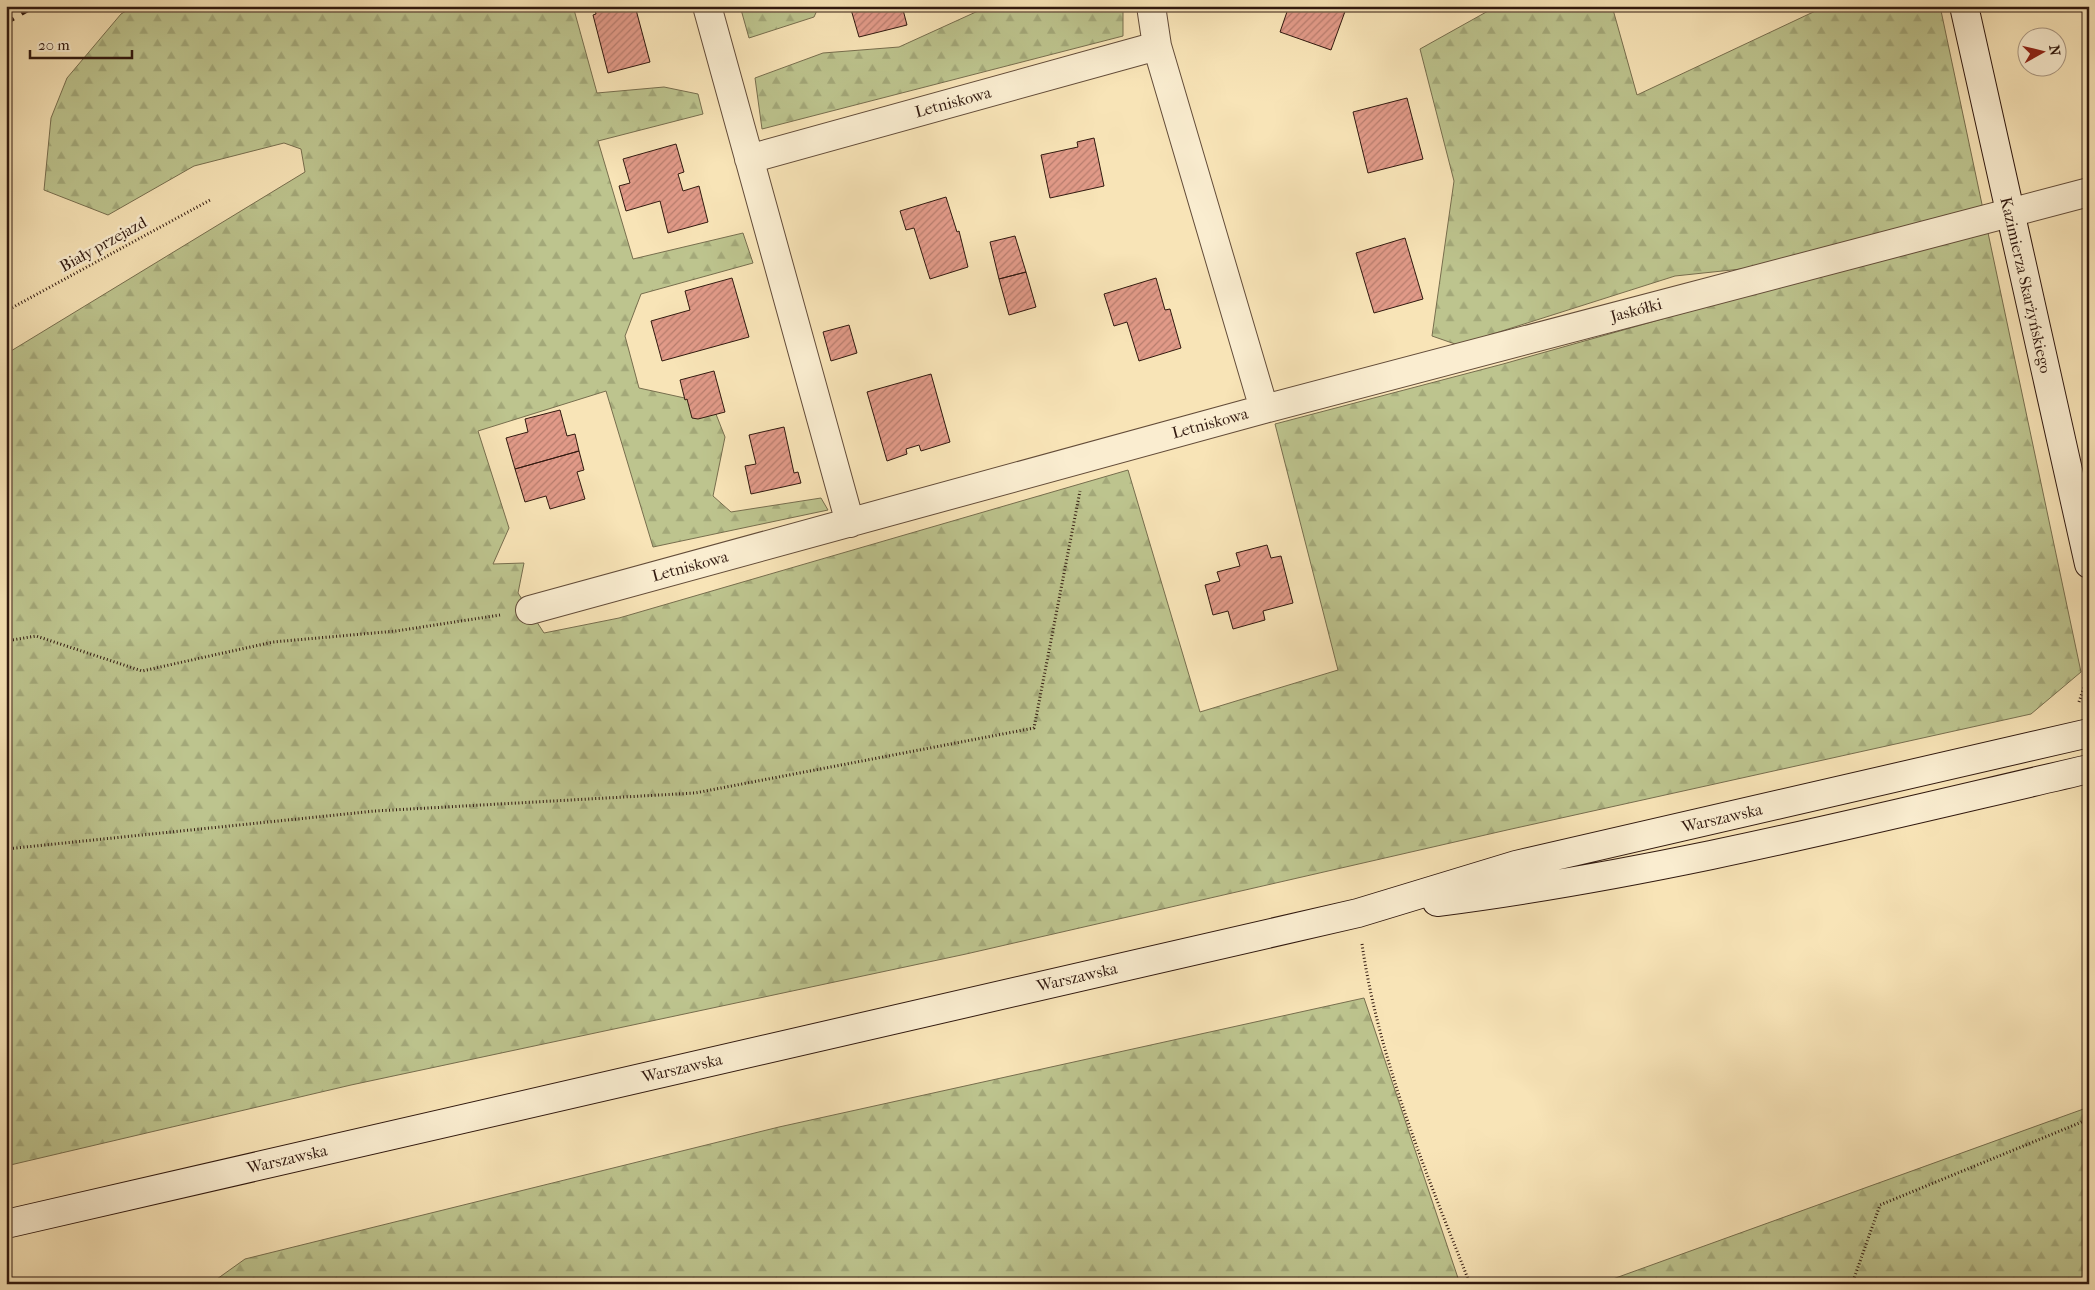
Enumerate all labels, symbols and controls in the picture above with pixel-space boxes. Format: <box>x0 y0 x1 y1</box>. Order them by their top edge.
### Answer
scale bar <box>30 28 132 60</box>
north arrow <box>2018 28 2068 78</box>
text: 20 m <box>38 36 70 54</box>
text: N <box>2045 44 2064 57</box>
street label: Letniskowa <box>913 83 994 121</box>
street label: Kazimierza Skarżyńskiego <box>1996 195 2056 375</box>
street label: Biały przejazd <box>56 212 150 276</box>
street label: Jaskółki <box>1606 294 1664 326</box>
street label: Letniskowa <box>1170 404 1251 442</box>
street label: Letniskowa <box>650 547 731 585</box>
street label: Warszawska <box>1679 799 1765 837</box>
street label: Warszawska <box>1034 958 1120 996</box>
street label: Warszawska <box>639 1049 725 1087</box>
street label: Warszawska <box>244 1140 330 1178</box>

